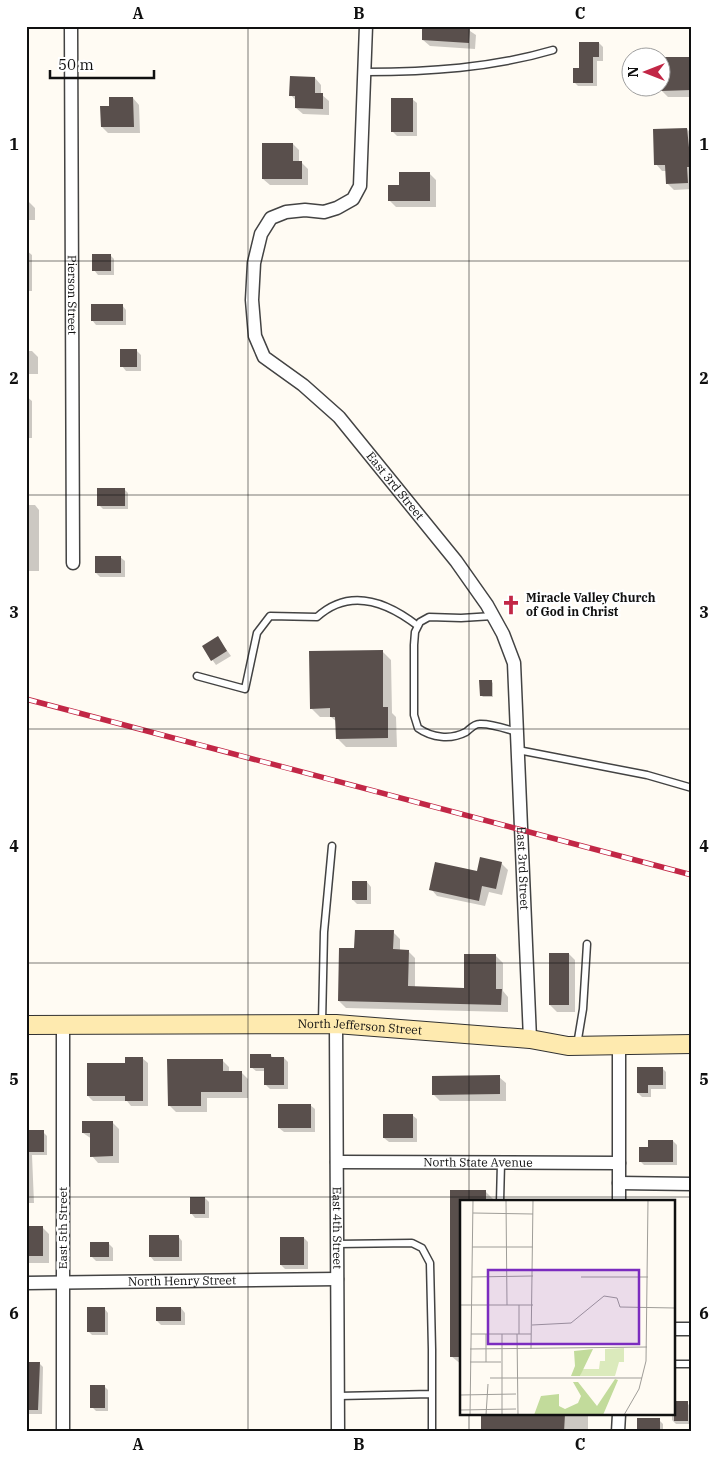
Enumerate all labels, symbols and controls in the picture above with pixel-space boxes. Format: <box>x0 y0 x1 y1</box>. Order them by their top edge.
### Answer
text: A <box>132 3 144 23</box>
text: B <box>353 3 365 23</box>
text: C <box>575 3 585 23</box>
scale bar <box>50 48 154 80</box>
north arrow <box>620 48 670 98</box>
text: 50 m <box>58 55 94 74</box>
text: N <box>624 66 642 78</box>
text: 1 <box>9 134 19 154</box>
text: 1 <box>699 134 709 154</box>
street label: Pierson Street <box>65 255 80 335</box>
text: 2 <box>9 368 19 388</box>
text: 2 <box>699 368 709 388</box>
street label: East 3rd Street <box>363 449 428 523</box>
place label: Miracle Valley Church of God in Christ <box>526 590 656 619</box>
church icon: Miracle Valley Church of God in Christ <box>500 594 522 616</box>
text: 3 <box>9 602 19 622</box>
text: 3 <box>699 602 709 622</box>
street label: East 3rd Street <box>514 826 532 910</box>
text: 4 <box>9 836 19 856</box>
text: 4 <box>699 836 709 856</box>
street label: North Jefferson Street <box>298 1016 423 1038</box>
text: 5 <box>9 1069 19 1089</box>
text: 5 <box>699 1069 709 1089</box>
street label: North State Avenue <box>423 1154 533 1170</box>
street label: East 5th Street <box>55 1187 70 1269</box>
street label: East 4th Street <box>330 1187 345 1269</box>
inset map <box>460 1200 676 1416</box>
street label: North Henry Street <box>128 1272 236 1289</box>
text: 6 <box>9 1303 19 1323</box>
text: 6 <box>699 1303 709 1323</box>
text: A <box>132 1434 144 1454</box>
text: B <box>353 1434 365 1454</box>
text: C <box>575 1434 585 1454</box>

